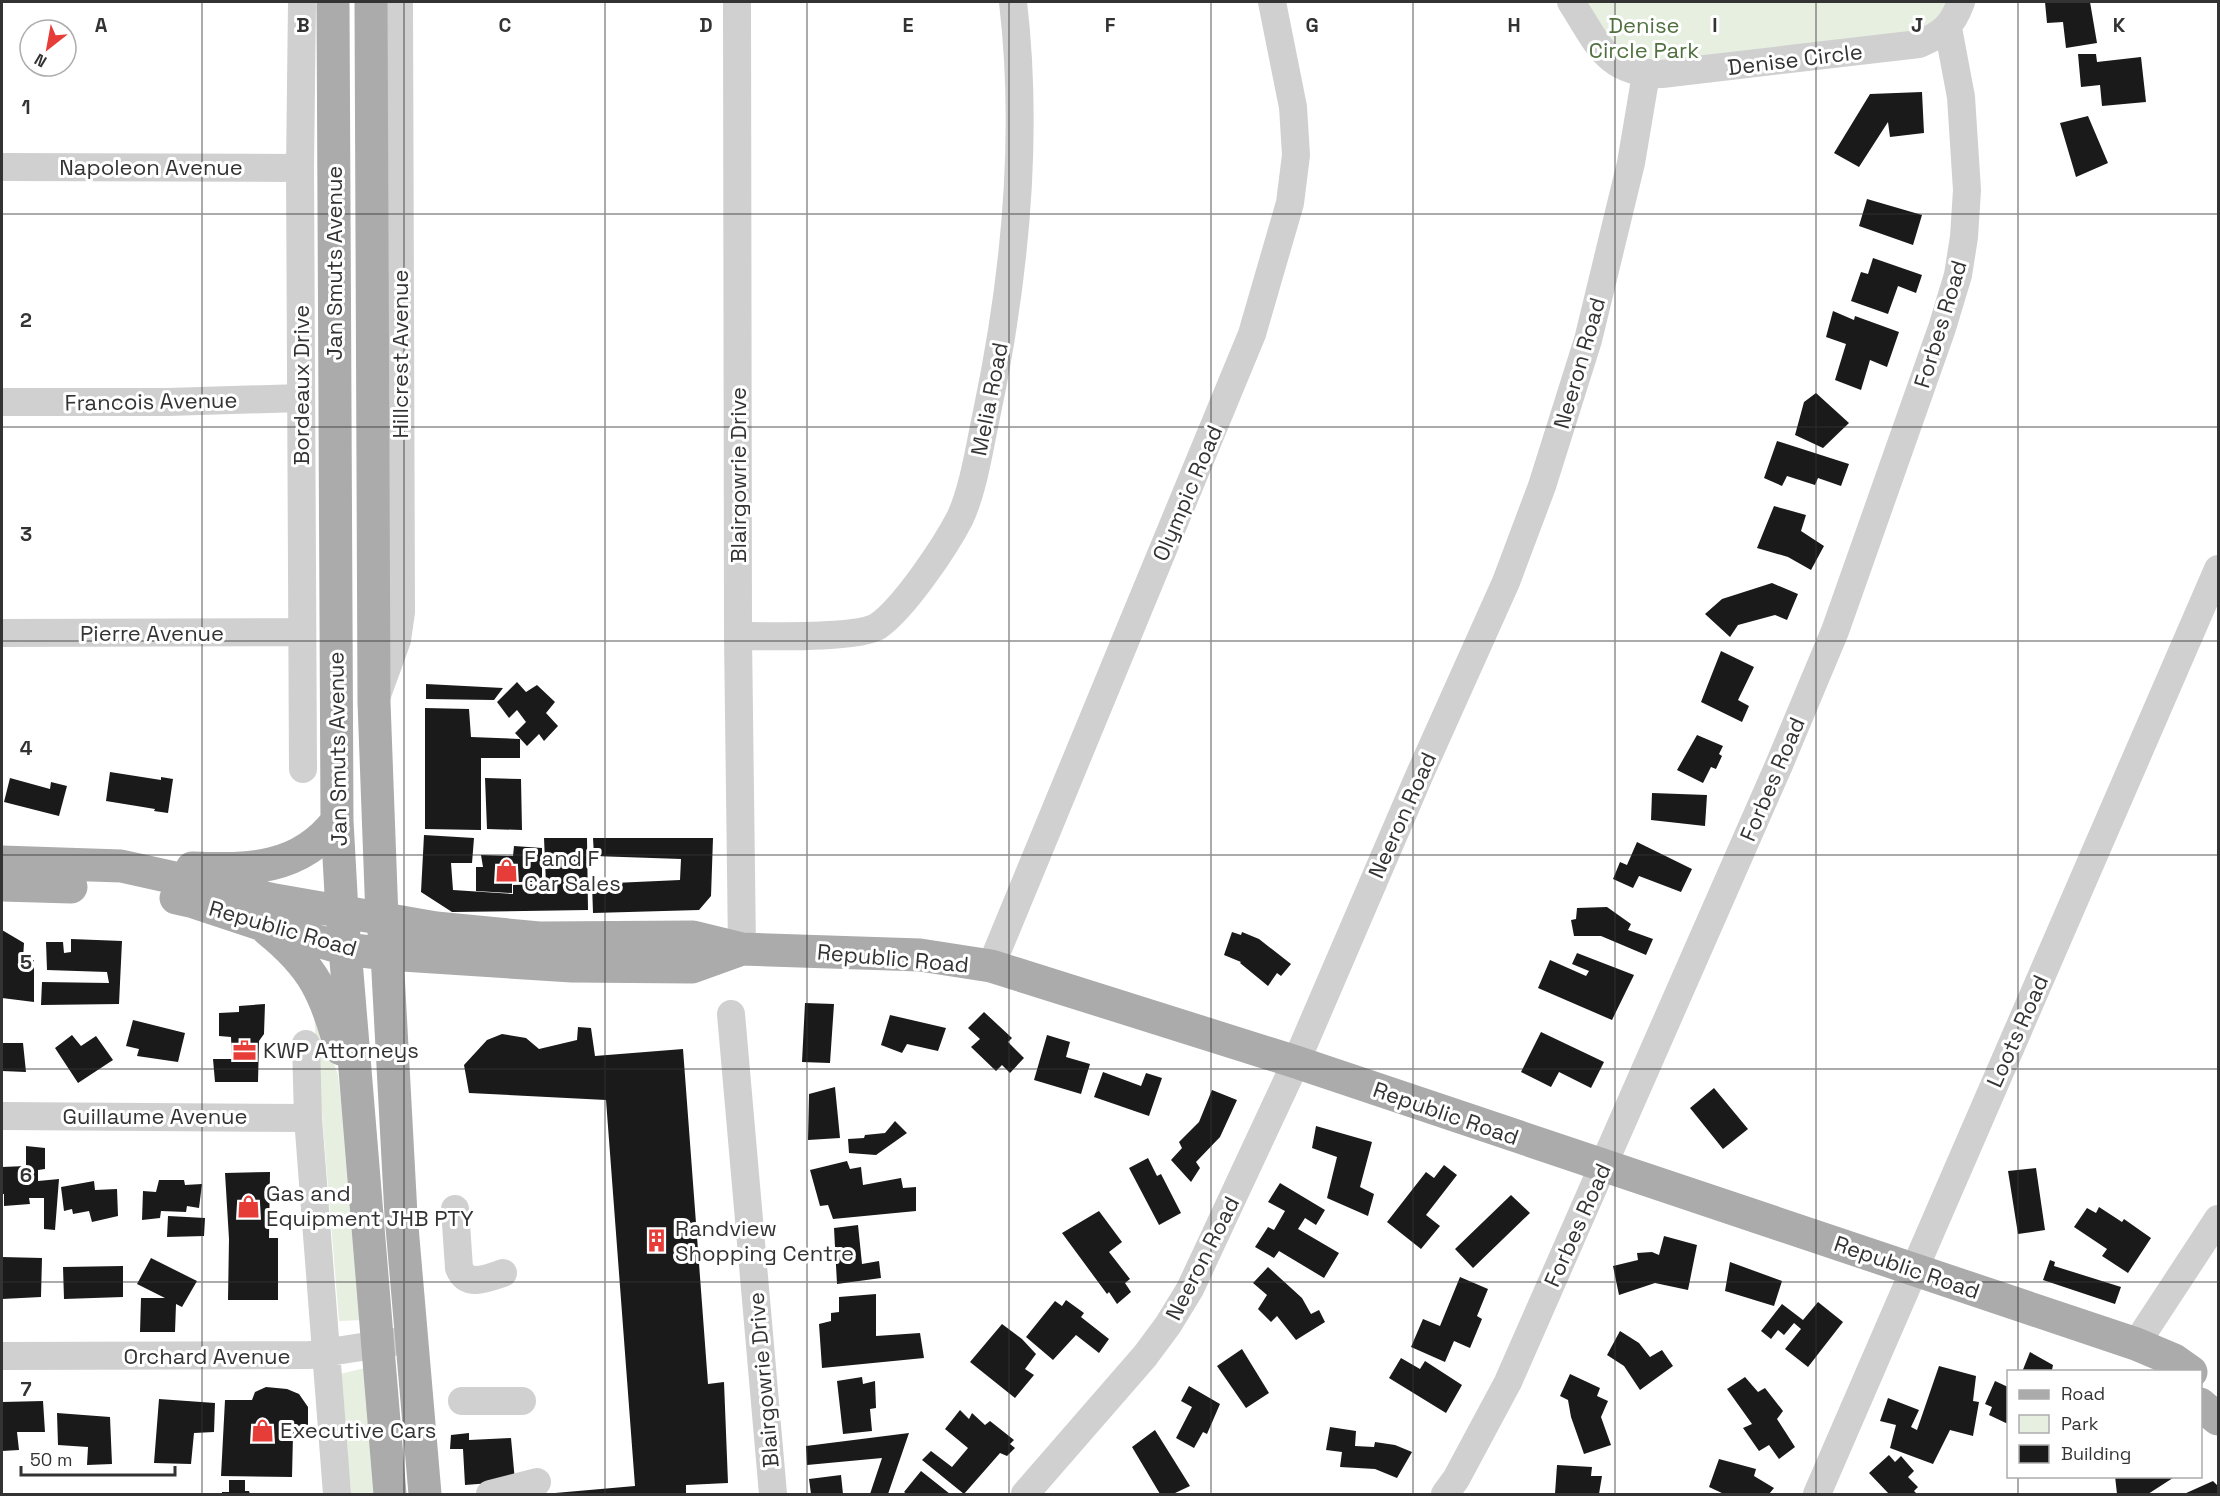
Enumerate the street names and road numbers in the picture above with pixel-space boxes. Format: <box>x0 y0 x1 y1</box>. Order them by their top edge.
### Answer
street label: Denise Circle <box>1726 37 1864 81</box>
street label: Napoleon Avenue <box>59 153 243 181</box>
street label: Jan Smuts Avenue <box>320 166 348 360</box>
street label: Forbes Road <box>1907 257 1973 391</box>
street label: Hillcrest Avenue <box>386 269 414 439</box>
street label: Neeron Road <box>1547 294 1611 432</box>
street label: Bordeaux Drive <box>287 305 315 465</box>
street label: Melia Road <box>964 340 1014 458</box>
street label: Francois Avenue <box>64 385 238 417</box>
street label: Blairgowrie Drive <box>724 387 752 563</box>
street label: Olympic Road <box>1146 421 1228 565</box>
street label: Pierre Avenue <box>80 619 224 647</box>
street label: Jan Smuts Avenue <box>321 651 353 847</box>
street label: Forbes Road <box>1733 713 1811 845</box>
street label: Neeron Road <box>1362 748 1442 882</box>
street label: Republic Road <box>206 894 360 962</box>
street label: Republic Road <box>816 937 970 979</box>
street label: Loots Road <box>1980 970 2054 1092</box>
street label: Republic Road <box>1369 1075 1523 1151</box>
street label: Guillaume Avenue <box>63 1102 248 1130</box>
street label: Forbes Road <box>1537 1159 1617 1291</box>
street label: Neeron Road <box>1159 1191 1245 1325</box>
street label: Republic Road <box>1830 1229 1984 1305</box>
street label: Blairgowrie Drive <box>741 1291 785 1469</box>
street label: Orchard Avenue <box>123 1342 291 1370</box>

